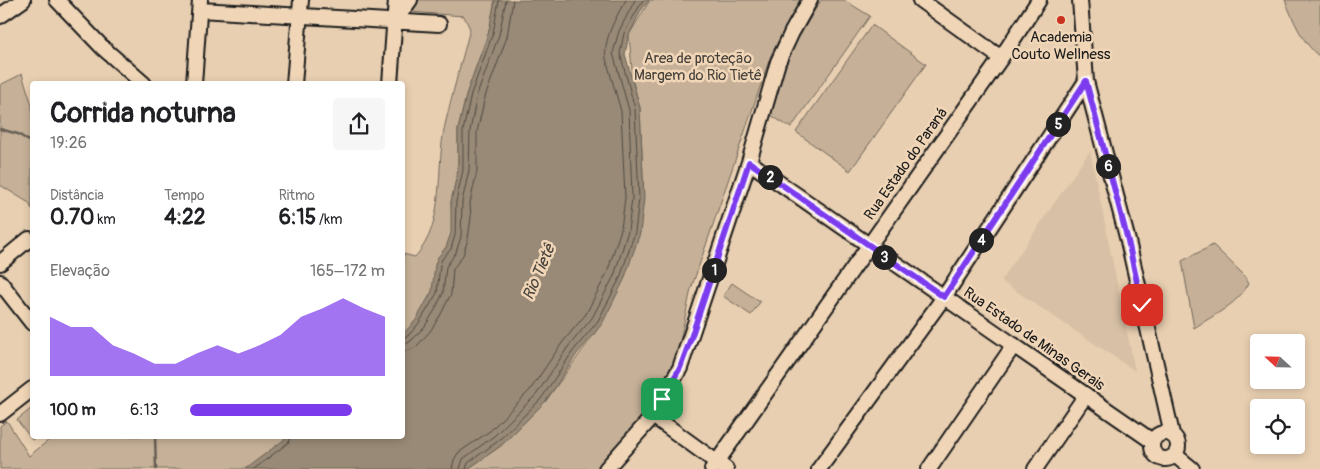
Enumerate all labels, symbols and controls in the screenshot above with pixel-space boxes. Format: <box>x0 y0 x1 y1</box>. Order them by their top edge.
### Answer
marker: Academia Couto Wellness <box>1055 14 1067 26</box>
place label: Academia Couto Wellness <box>1012 28 1111 64</box>
park label: Area de proteção Margem do Rio Tietê <box>634 49 762 85</box>
text: Corrida noturna <box>50 96 236 131</box>
button: share <box>333 98 385 150</box>
street label: Rua Estado do Paraná <box>860 104 952 224</box>
pin: 5 <box>1046 112 1070 136</box>
text: 5 <box>1055 116 1062 133</box>
text: 19:26 <box>50 133 87 153</box>
pin: 6 <box>1096 154 1120 178</box>
text: 6 <box>1104 158 1113 175</box>
pin: 2 <box>758 164 782 190</box>
text: 2 <box>767 169 774 186</box>
text: Distância <box>50 187 104 204</box>
text: Tempo <box>164 187 205 204</box>
text: Ritmo <box>279 187 315 204</box>
text: 0.70 <box>50 204 94 231</box>
text: 4:22 <box>164 204 206 231</box>
text: 6:15 <box>279 204 316 231</box>
text: km <box>94 211 116 228</box>
text: /km <box>316 211 342 228</box>
pin: 4 <box>968 228 994 252</box>
text: 4 <box>977 232 986 249</box>
water label: Rio Tietê <box>518 240 560 303</box>
pin: 3 <box>872 244 896 270</box>
text: 3 <box>881 249 888 266</box>
pin: 1 <box>702 258 726 282</box>
text: Elevação <box>50 261 110 281</box>
text: 165–172 m <box>310 261 385 281</box>
text: 1 <box>712 262 717 279</box>
street label: Rua Estado de Minas Gerais <box>960 283 1109 395</box>
pin <box>1121 284 1163 326</box>
icon: check <box>1128 291 1156 319</box>
north arrow <box>1250 334 1305 389</box>
map controls <box>1250 334 1305 454</box>
pin <box>641 378 683 420</box>
icon: arrive <box>648 385 676 413</box>
button: locate <box>1250 399 1305 454</box>
text: 100 m <box>50 400 96 420</box>
text: 6:13 <box>130 400 159 420</box>

